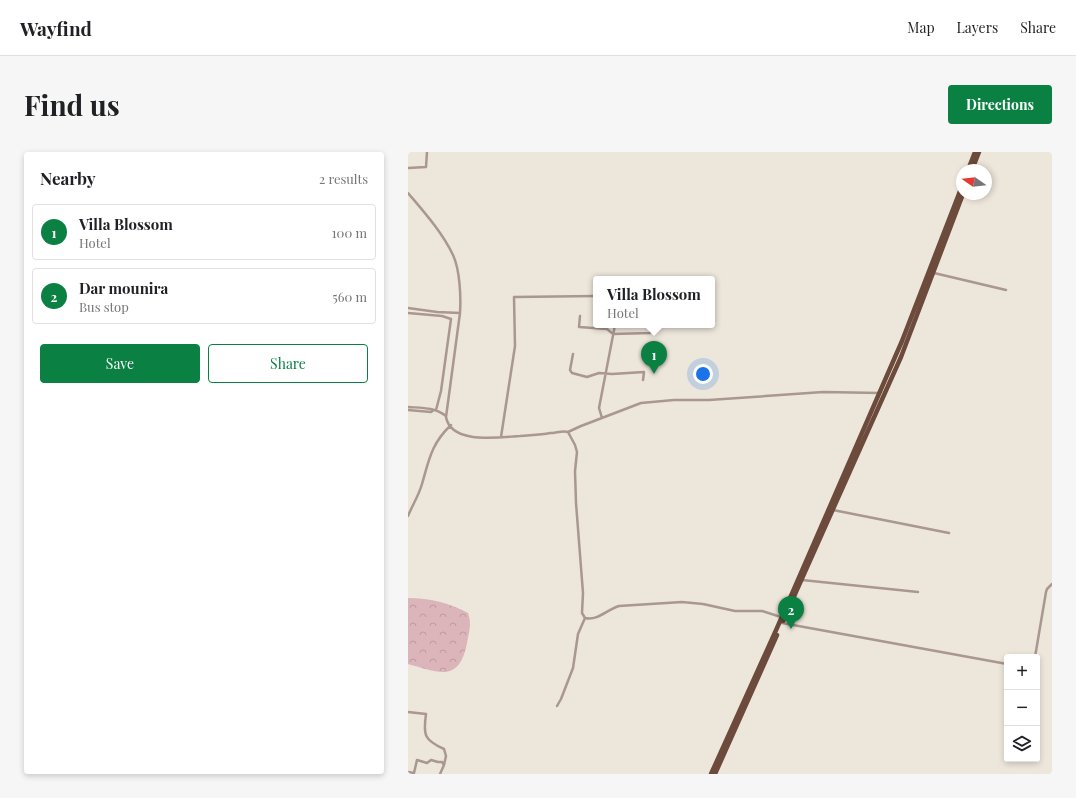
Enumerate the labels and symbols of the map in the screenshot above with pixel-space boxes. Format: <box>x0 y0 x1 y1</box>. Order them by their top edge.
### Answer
north arrow <box>956 164 992 200</box>
pin: 1 <box>641 341 667 374</box>
your location <box>693 364 713 384</box>
pin: 2 <box>778 596 804 629</box>

